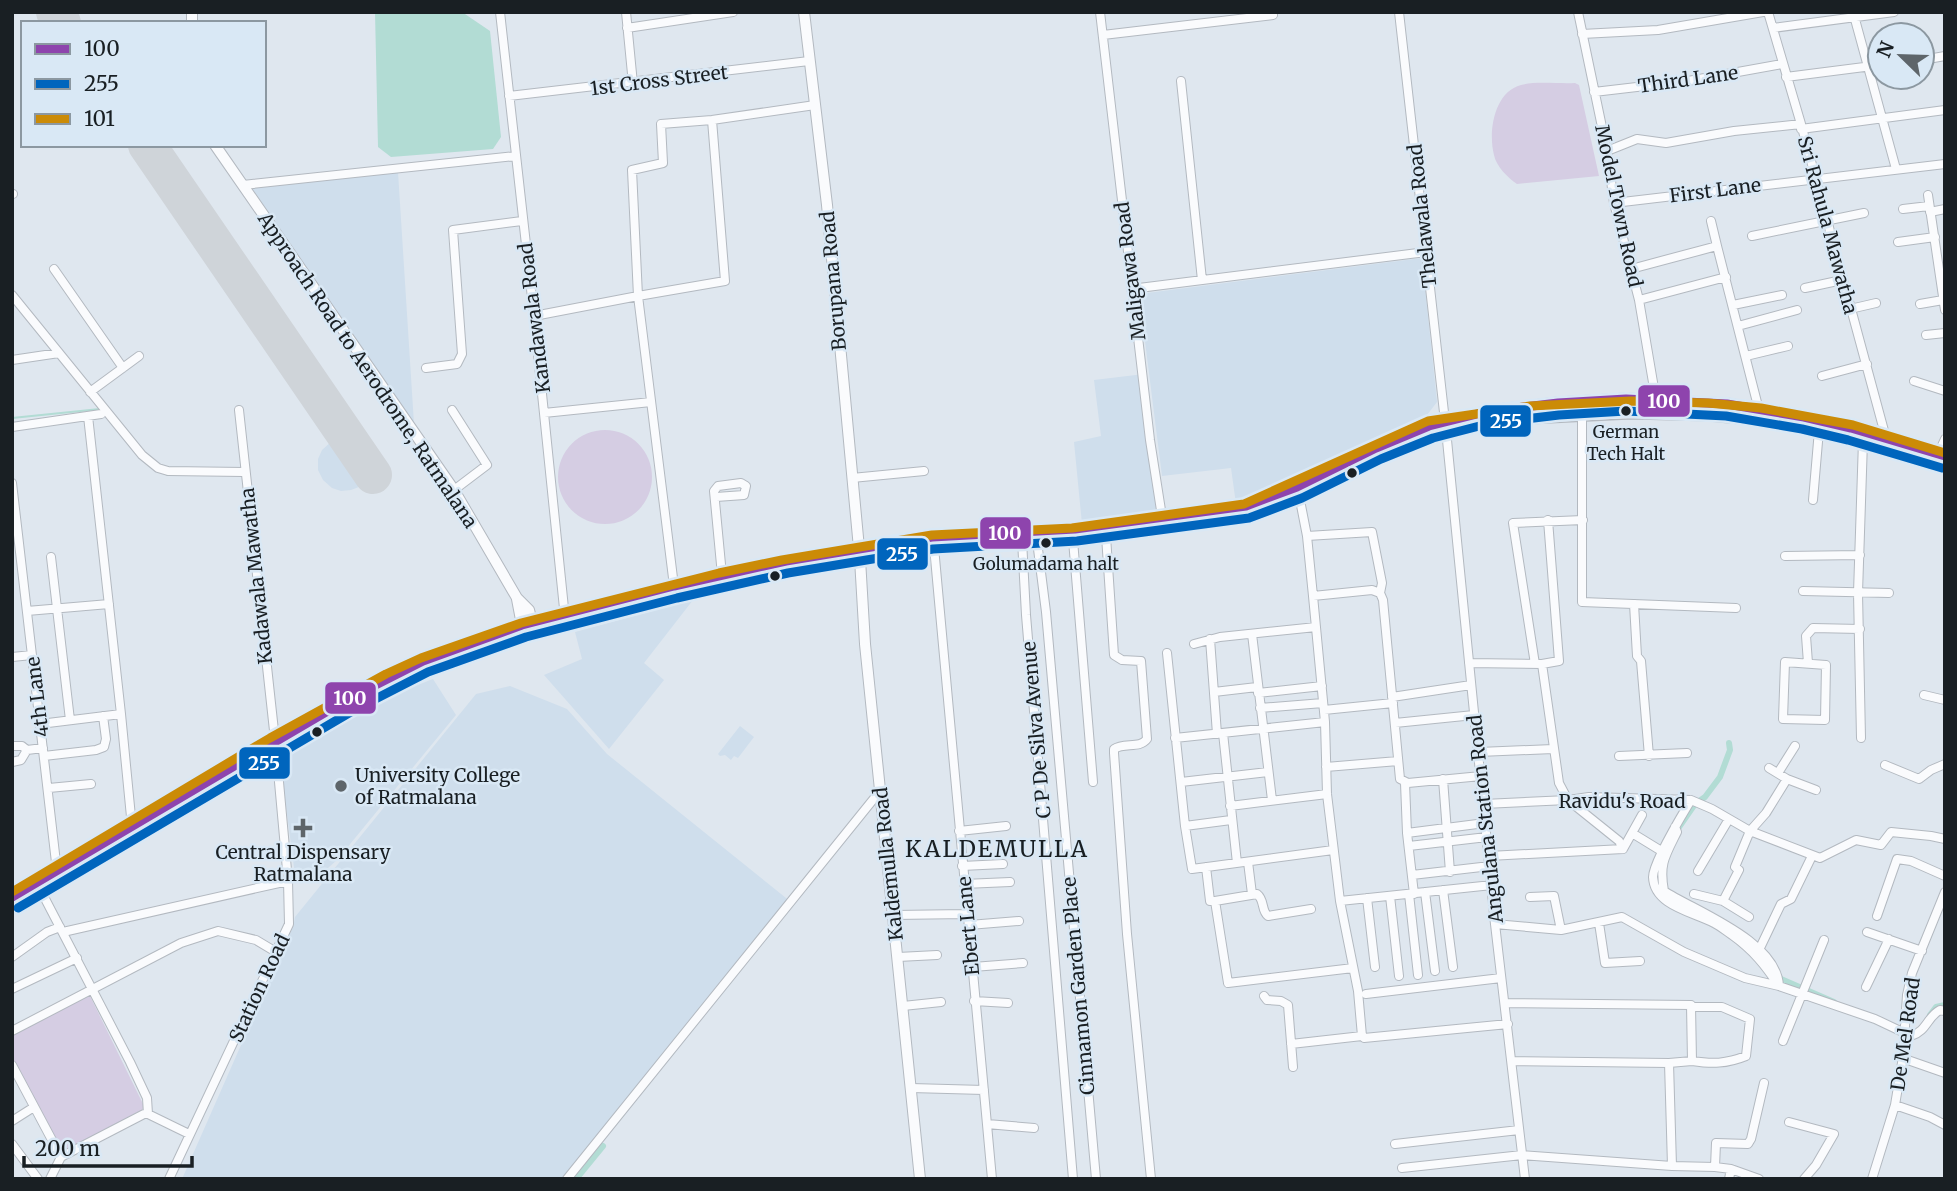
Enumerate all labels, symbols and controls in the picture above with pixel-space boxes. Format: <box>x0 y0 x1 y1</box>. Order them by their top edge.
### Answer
legend <box>21 21 266 147</box>
north arrow <box>1866 21 1936 91</box>
text: 100 <box>84 35 120 62</box>
text: N <box>1871 38 1899 61</box>
street label: 1st Cross Street <box>589 60 730 100</box>
street label: Third Lane <box>1636 60 1740 98</box>
text: 255 <box>84 70 119 97</box>
text: 101 <box>84 105 115 132</box>
street label: Model Town Road <box>1590 123 1648 289</box>
street label: Sri Rahula Mawatha <box>1793 133 1863 317</box>
street label: Thelawala Road <box>1403 143 1441 289</box>
street label: First Lane <box>1668 172 1762 208</box>
street label: Maligawa Road <box>1110 200 1150 342</box>
street label: Approach Road to Aerodrome, Ratmalana <box>252 207 483 532</box>
street label: Borupana Road <box>815 210 851 352</box>
street label: Kandawala Road <box>513 242 555 394</box>
line badge: 100 <box>1637 384 1691 418</box>
text: 100 <box>1647 389 1681 413</box>
line badge: 255 <box>1479 404 1532 438</box>
marker: German Tech Halt <box>1619 404 1633 418</box>
text: 255 <box>1490 409 1522 433</box>
place label: German Tech Halt <box>1587 421 1666 465</box>
unlabelled marker <box>1345 466 1359 480</box>
street label: Kadawala Mawatha <box>235 486 277 666</box>
line badge: 100 <box>979 516 1032 550</box>
text: 100 <box>988 521 1022 545</box>
marker: Golumadama halt <box>1039 536 1053 550</box>
line badge: 255 <box>876 537 929 571</box>
text: 255 <box>886 542 918 566</box>
place label: Golumadama halt <box>973 553 1119 575</box>
unlabelled marker <box>768 569 782 583</box>
street label: C P De Silva Avenue <box>1016 640 1056 819</box>
street label: 4th Lane <box>20 655 54 739</box>
line badge: 100 <box>324 681 377 715</box>
text: 100 <box>333 686 367 710</box>
street label: Angulana Station Road <box>1462 714 1508 925</box>
unlabelled marker <box>310 725 324 739</box>
line badge: 255 <box>238 746 291 780</box>
text: 255 <box>248 751 280 775</box>
place label: University College of Ratmalana <box>355 763 520 809</box>
marker: University College of Ratmalana <box>333 778 349 794</box>
street label: Kaldemulla Road <box>868 786 908 942</box>
street label: Ravidu's Road <box>1558 789 1686 813</box>
marker: Central Dispensary Ratmalana <box>293 818 313 838</box>
district label: KALDEMULLA <box>905 834 1089 863</box>
place label: Central Dispensary Ratmalana <box>215 840 391 886</box>
street label: Ebert Lane <box>952 875 984 977</box>
street label: Cinnamon Garden Place <box>1057 876 1099 1096</box>
street label: Station Road <box>223 930 295 1046</box>
street label: De Mel Road <box>1885 976 1925 1092</box>
scale bar <box>24 1124 192 1168</box>
text: 200 m <box>35 1135 100 1162</box>

